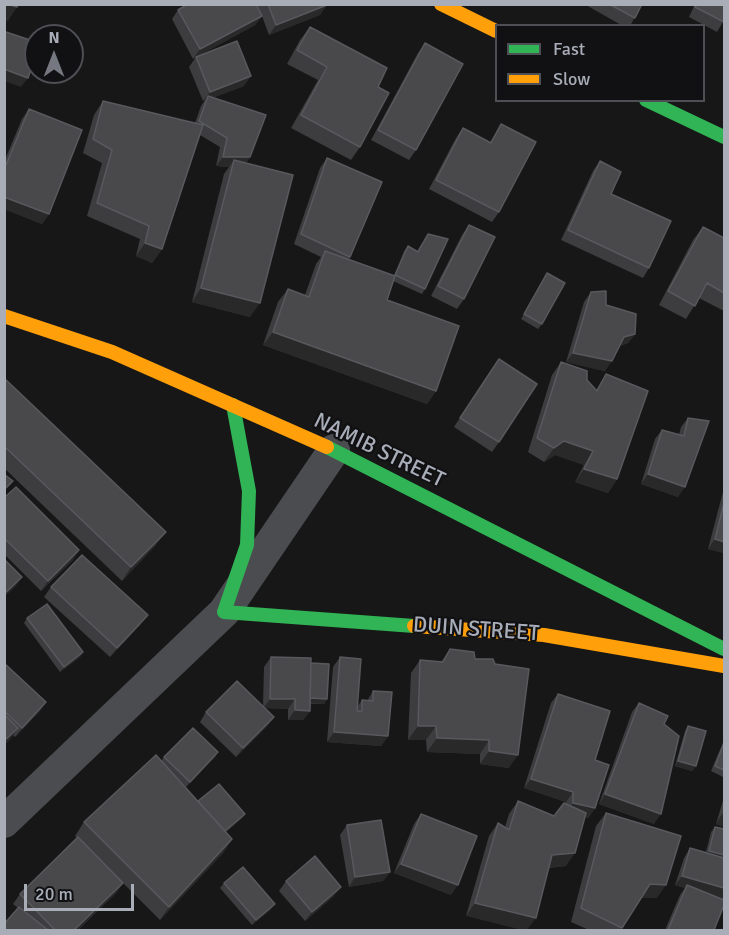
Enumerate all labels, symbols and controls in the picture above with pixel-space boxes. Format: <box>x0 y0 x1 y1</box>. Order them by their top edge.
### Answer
north arrow <box>24 24 84 84</box>
legend <box>495 24 705 102</box>
text: N <box>48 28 60 48</box>
text: Fast <box>553 38 585 60</box>
text: Slow <box>553 68 590 90</box>
street label: NAMIB STREET <box>309 408 449 494</box>
street label: DUIN STREET <box>412 612 540 648</box>
scale bar <box>27 872 136 910</box>
text: 20 m <box>35 883 73 905</box>

